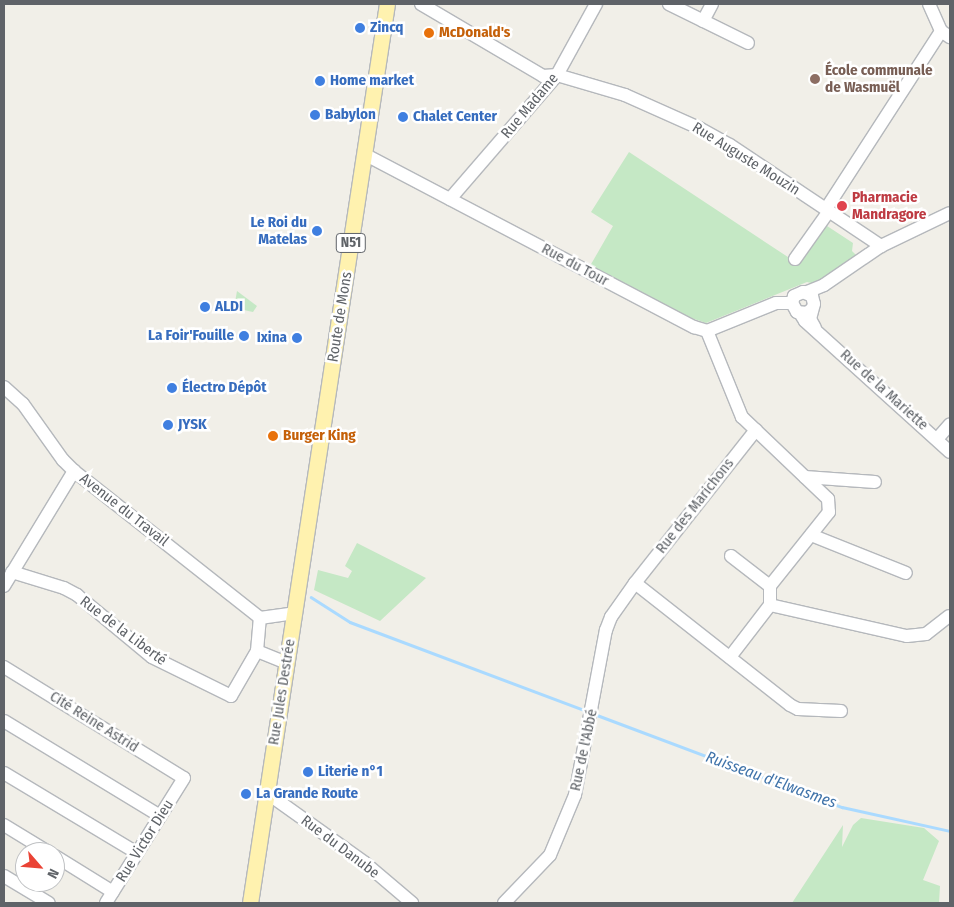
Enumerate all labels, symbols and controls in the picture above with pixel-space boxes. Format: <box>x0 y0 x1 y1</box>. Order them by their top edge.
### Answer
place label: Zincq <box>370 19 404 37</box>
marker: Zincq <box>354 22 366 34</box>
place label: McDonald's <box>439 24 510 42</box>
marker: McDonald's <box>423 27 435 39</box>
place label: École communale de Wasmuël <box>825 61 933 96</box>
street label: Rue Madame <box>498 70 562 142</box>
place label: Home market <box>330 72 414 90</box>
marker: École communale de Wasmuël <box>809 73 821 85</box>
marker: Home market <box>314 75 326 87</box>
place label: Babylon <box>325 106 376 124</box>
place label: Chalet Center <box>413 108 497 126</box>
marker: Babylon <box>309 109 321 121</box>
marker: Chalet Center <box>397 111 409 123</box>
street label: Rue Auguste Mouzin <box>689 119 803 199</box>
place label: Pharmacie Mandragore <box>852 188 926 223</box>
marker: Pharmacie Mandragore <box>836 200 848 212</box>
place label: Le Roi du Matelas <box>250 213 307 248</box>
marker: Le Roi du Matelas <box>311 225 323 237</box>
road number: N51 <box>335 232 367 254</box>
street label: Rue du Tour <box>538 240 612 290</box>
street label: Route de Mons <box>324 271 356 363</box>
place label: ALDI <box>215 298 243 316</box>
marker: ALDI <box>199 301 211 313</box>
place label: La Foir'Fouille <box>148 327 234 345</box>
place label: Ixina <box>257 329 287 347</box>
marker: La Foir'Fouille <box>238 330 250 342</box>
marker: Ixina <box>291 332 303 344</box>
street label: Rue de la Mariette <box>836 346 932 434</box>
place label: Électro Dépôt <box>182 379 267 397</box>
marker: Électro Dépôt <box>166 382 178 394</box>
place label: JYSK <box>178 416 207 434</box>
marker: JYSK <box>162 419 174 431</box>
place label: Burger King <box>283 427 356 445</box>
marker: Burger King <box>267 430 279 442</box>
street label: Rue des Marichons <box>652 455 738 557</box>
street label: Avenue du Travail <box>76 470 172 550</box>
street label: Rue de la Liberté <box>76 593 170 669</box>
street label: Rue Jules Destrée <box>265 638 299 746</box>
street label: Cité Reine Astrid <box>46 688 142 756</box>
street label: Rue de l'Abbé <box>567 707 601 793</box>
water label: Ruisseau d'Elwasmes <box>703 747 839 813</box>
place label: Literie n°1 <box>318 763 383 781</box>
marker: Literie n°1 <box>302 766 314 778</box>
place label: La Grande Route <box>256 785 358 803</box>
marker: La Grande Route <box>240 788 252 800</box>
street label: Rue Victor Dieu <box>112 796 178 886</box>
street label: Rue du Danube <box>297 812 383 882</box>
north arrow <box>15 842 65 892</box>
text: N <box>43 866 62 881</box>

